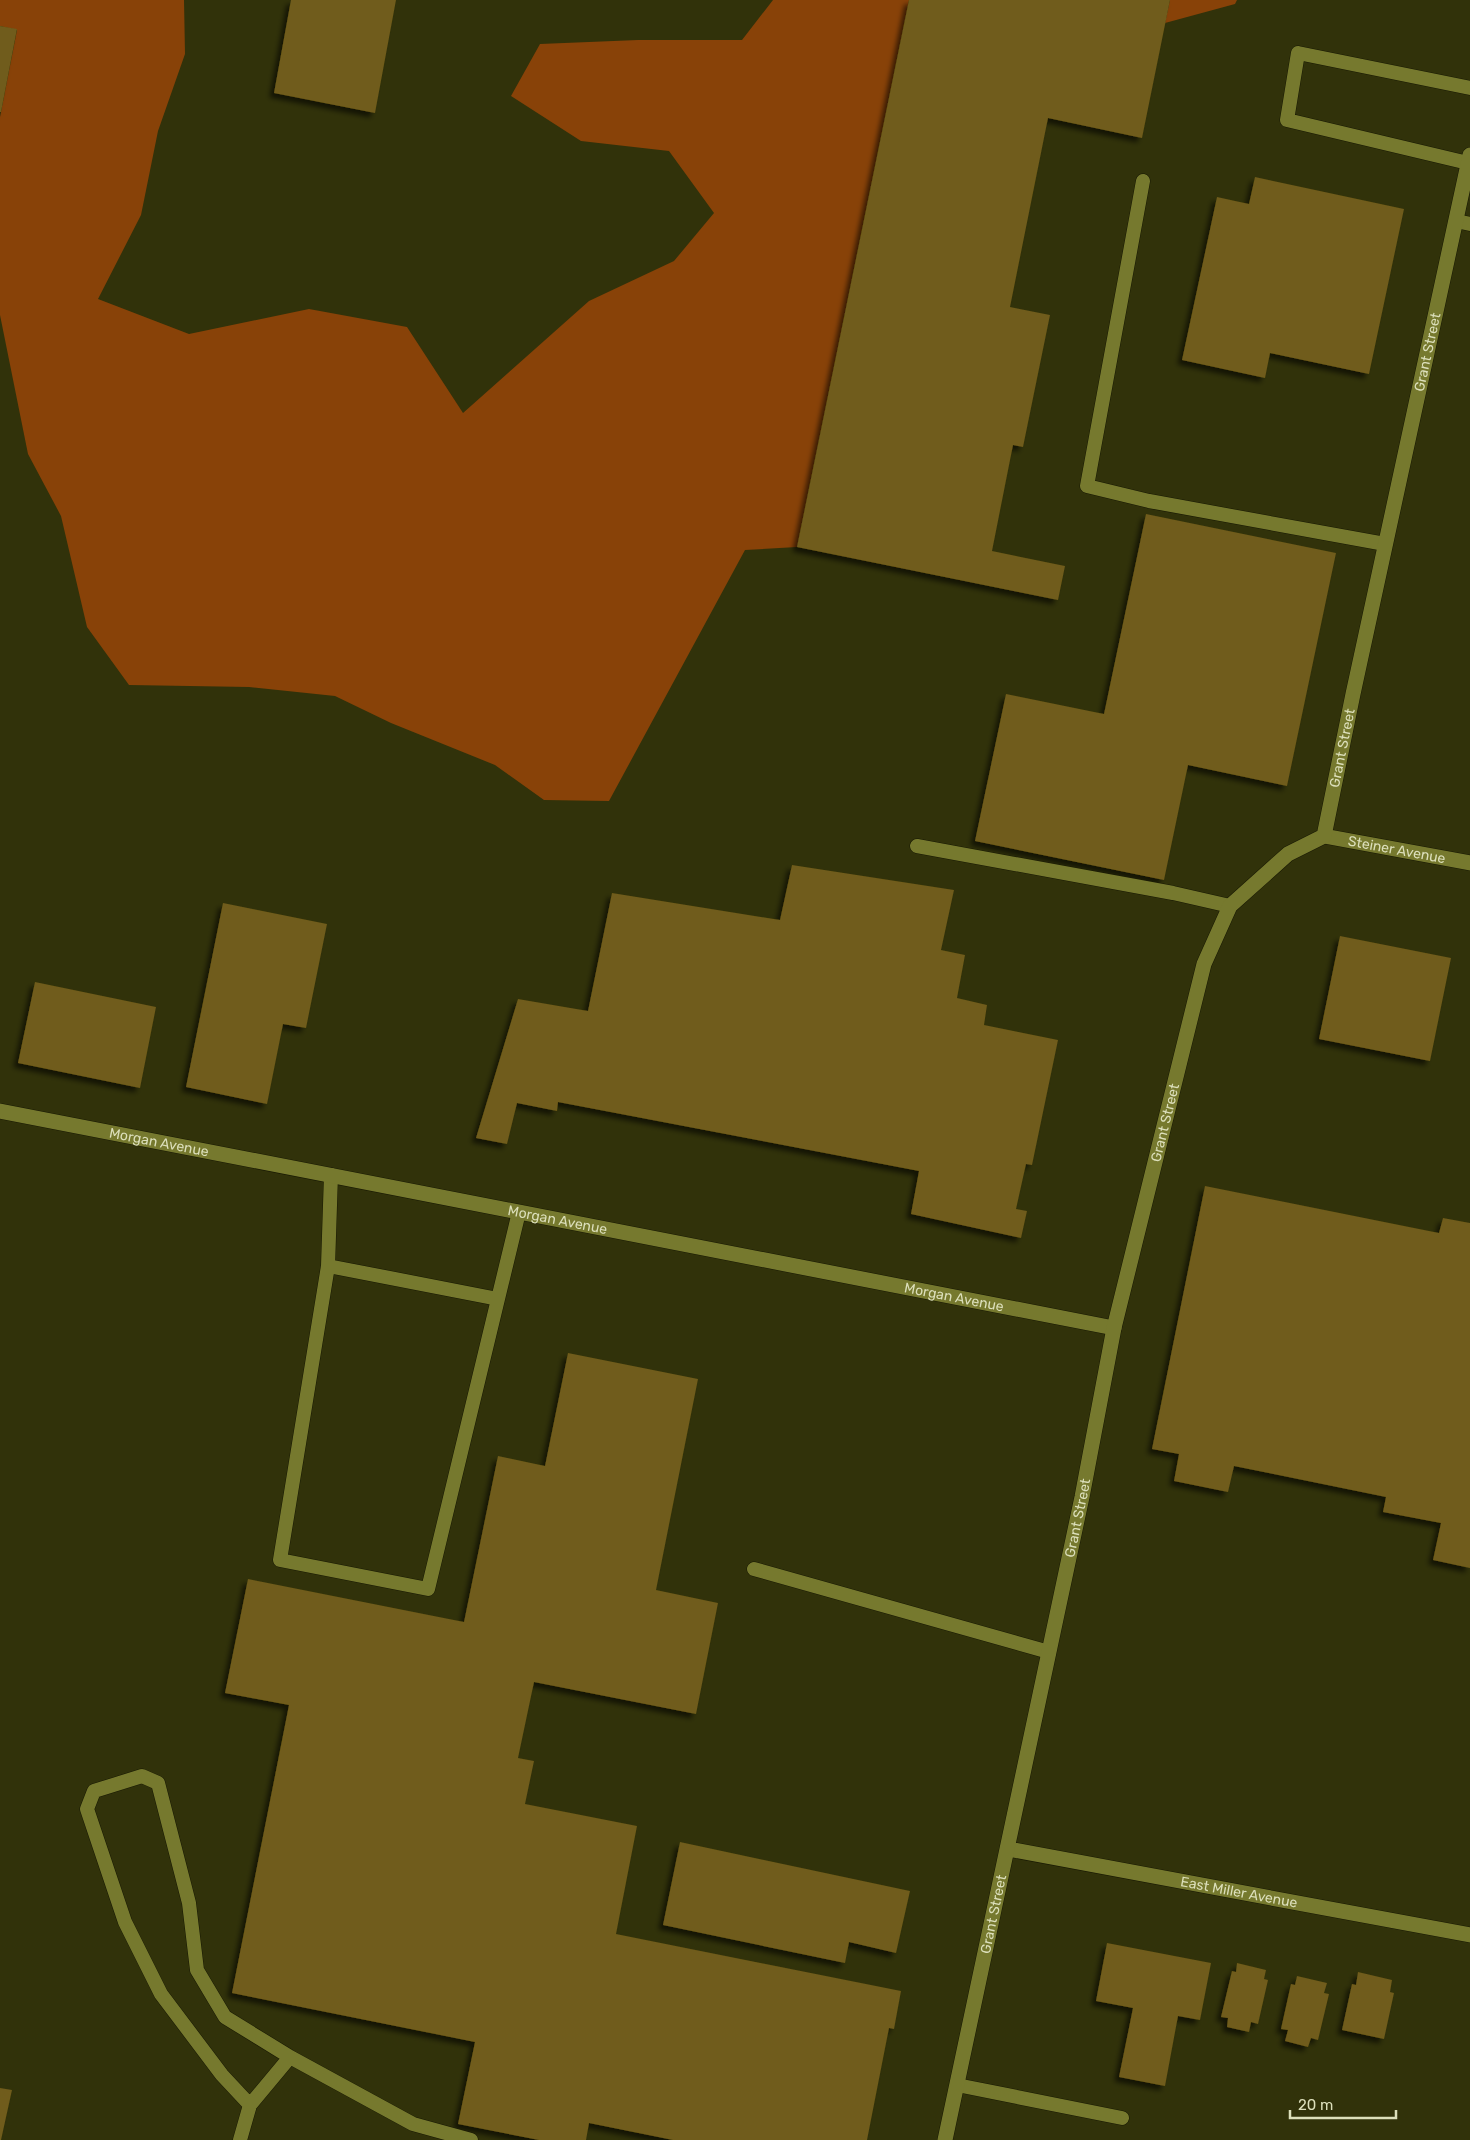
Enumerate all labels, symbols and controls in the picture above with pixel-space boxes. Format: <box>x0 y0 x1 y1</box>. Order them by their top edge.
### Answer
street label: Grant Street <box>1411 311 1445 393</box>
street label: Grant Street <box>1326 706 1359 789</box>
street label: Steiner Avenue <box>1347 833 1447 867</box>
street label: Grant Street <box>1147 1081 1183 1164</box>
street label: Morgan Avenue <box>108 1124 210 1160</box>
street label: Morgan Avenue <box>506 1202 609 1238</box>
street label: Morgan Avenue <box>903 1279 1005 1315</box>
street label: Grant Street <box>1061 1477 1094 1559</box>
street label: Grant Street <box>977 1873 1010 1955</box>
street label: East Miller Avenue <box>1179 1873 1299 1912</box>
scale bar <box>1290 2088 1396 2120</box>
text: 20 m <box>1298 2096 1333 2114</box>

